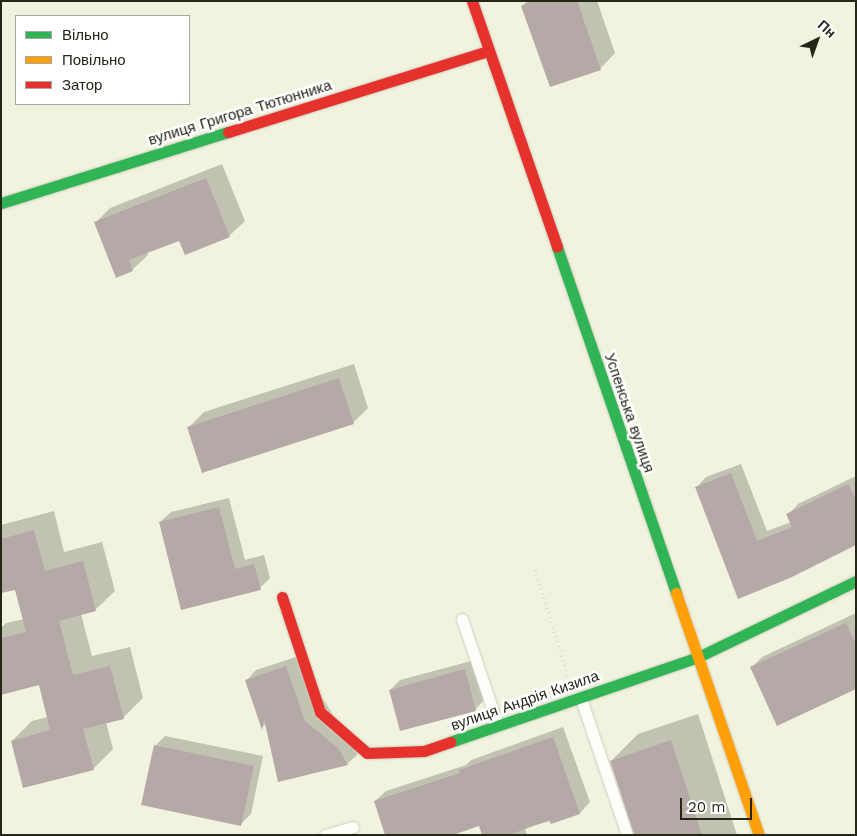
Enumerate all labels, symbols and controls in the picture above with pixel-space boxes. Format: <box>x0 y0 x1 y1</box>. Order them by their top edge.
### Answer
legend <box>15 15 190 105</box>
north arrow <box>792 15 842 65</box>
text: Пн <box>815 17 839 41</box>
text: Вільно <box>62 26 109 44</box>
text: Повільно <box>62 51 126 69</box>
text: Затор <box>62 76 102 94</box>
street label: вулиця Григора Тютюнника <box>146 77 334 149</box>
street label: Успенська вулиця <box>600 351 658 475</box>
street label: вулиця Андрія Кизила <box>449 667 601 735</box>
scale bar <box>682 788 754 820</box>
text: 20 m <box>688 798 726 816</box>

